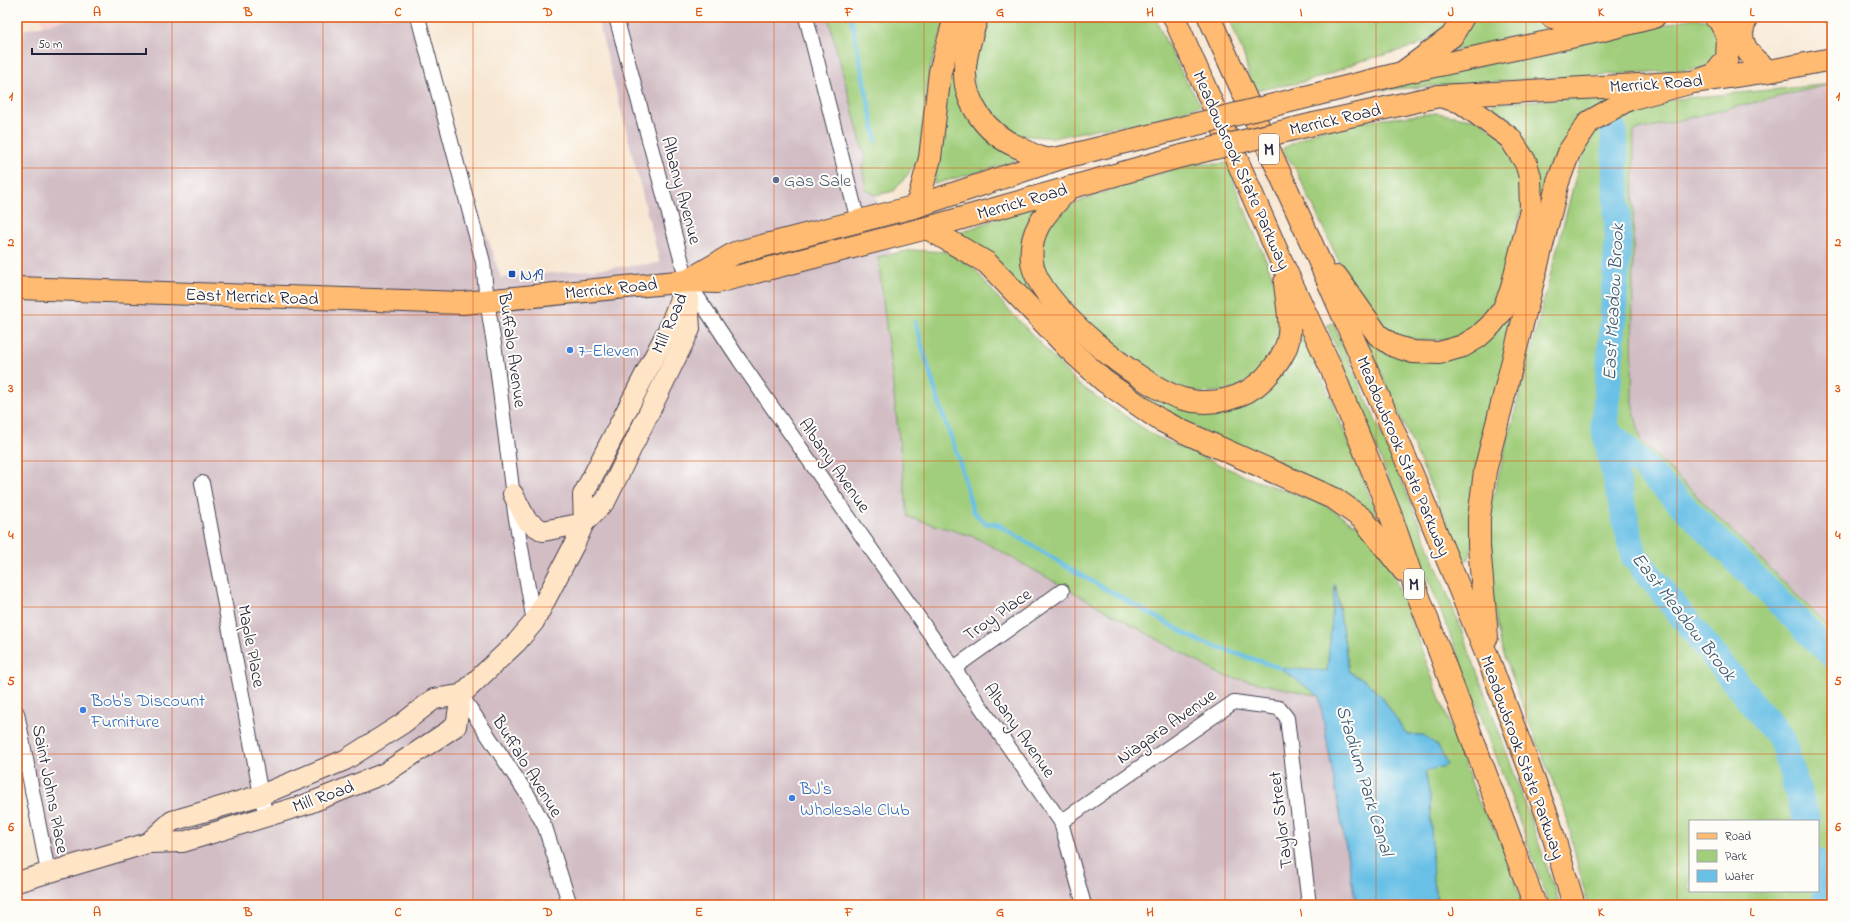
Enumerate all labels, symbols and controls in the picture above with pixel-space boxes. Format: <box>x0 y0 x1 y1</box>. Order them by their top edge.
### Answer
text: A <box>93 3 101 22</box>
text: B <box>243 3 253 22</box>
text: C <box>394 3 402 22</box>
text: D <box>542 3 553 22</box>
text: E <box>695 3 703 22</box>
text: F <box>844 3 854 22</box>
text: G <box>996 3 1004 22</box>
text: H <box>1146 3 1154 22</box>
text: I <box>1299 3 1303 22</box>
text: J <box>1448 3 1454 22</box>
text: K <box>1598 3 1605 22</box>
text: L <box>1750 3 1756 22</box>
scale bar <box>32 30 146 56</box>
text: 50 m <box>38 36 62 54</box>
street label: Meadowbrook State Parkway <box>1185 67 1296 274</box>
street label: Merrick Road <box>1609 69 1703 101</box>
text: 1 <box>9 87 14 106</box>
text: 1 <box>1836 87 1841 106</box>
street label: Merrick Road <box>1287 98 1384 144</box>
street label: Albany Avenue <box>653 134 707 248</box>
road number: M <box>1259 134 1279 164</box>
place label: Gas Sale <box>784 169 852 195</box>
marker: Gas Sale <box>771 175 781 185</box>
street label: Merrick Road <box>974 178 1071 228</box>
water label: East Meadow Brook <box>1597 222 1632 381</box>
text: 2 <box>7 233 15 252</box>
text: 2 <box>1834 233 1842 252</box>
place label: N19 <box>520 263 544 289</box>
marker: N19 <box>507 269 517 279</box>
street label: Merrick Road <box>564 272 659 308</box>
street label: East Merrick Road <box>185 283 319 313</box>
street label: Mill Road <box>646 289 696 358</box>
street label: Buffalo Avenue <box>490 290 532 410</box>
place label: 7-Eleven <box>578 339 639 365</box>
marker: 7-Eleven <box>565 345 575 355</box>
street label: Meadowbrook State Parkway <box>1348 353 1456 561</box>
text: 3 <box>7 379 14 398</box>
text: 3 <box>1834 379 1841 398</box>
street label: Albany Avenue <box>791 413 876 520</box>
text: 4 <box>7 526 14 545</box>
text: 4 <box>1834 526 1841 545</box>
water label: East Meadow Brook <box>1624 547 1742 688</box>
road number: M <box>1404 569 1424 599</box>
street label: Troy Place <box>959 582 1038 649</box>
street label: Maple Place <box>229 603 271 691</box>
street label: Meadowbrook State Parkway <box>1472 652 1570 863</box>
text: 5 <box>7 672 15 691</box>
text: 5 <box>1834 672 1842 691</box>
street label: Albany Avenue <box>976 678 1061 785</box>
street label: Niagara Avenue <box>1112 683 1224 773</box>
place label: Bob's Discount Furniture <box>90 689 205 736</box>
water label: Stadium Park Canal <box>1328 702 1400 862</box>
marker: Bob's Discount Furniture <box>78 705 88 715</box>
street label: Buffalo Avenue <box>484 710 568 824</box>
street label: Saint Johns Place <box>24 723 74 857</box>
street label: Taylor Street <box>1263 770 1301 870</box>
street label: Mill Road <box>289 775 358 821</box>
place label: BJ's Wholesale Club <box>799 777 910 824</box>
marker: BJ's Wholesale Club <box>787 793 797 803</box>
text: 6 <box>7 818 14 837</box>
text: 6 <box>1834 818 1841 837</box>
legend <box>1689 820 1819 892</box>
text: Road <box>1725 828 1751 846</box>
text: Park <box>1725 848 1747 866</box>
text: Water <box>1725 868 1754 886</box>
text: A <box>93 903 101 922</box>
text: B <box>243 903 253 922</box>
text: C <box>394 903 402 922</box>
text: D <box>542 903 553 922</box>
text: E <box>695 903 703 922</box>
text: F <box>844 903 854 922</box>
text: G <box>996 903 1004 922</box>
text: H <box>1146 903 1154 922</box>
text: I <box>1299 903 1303 922</box>
text: J <box>1448 903 1454 922</box>
text: K <box>1598 903 1605 922</box>
text: L <box>1750 903 1756 922</box>

